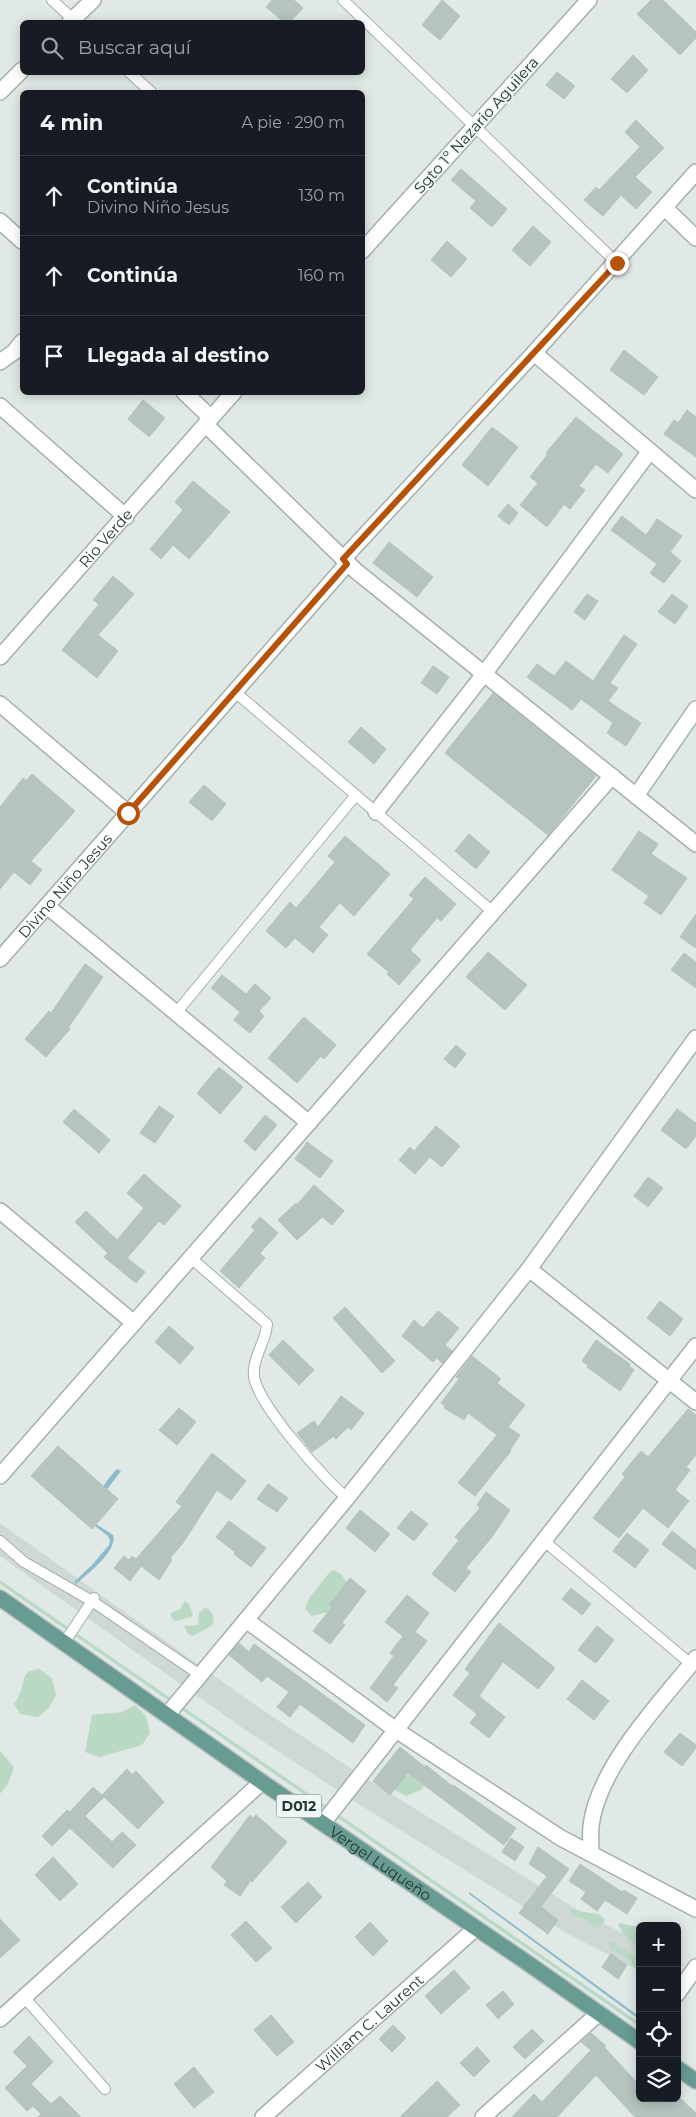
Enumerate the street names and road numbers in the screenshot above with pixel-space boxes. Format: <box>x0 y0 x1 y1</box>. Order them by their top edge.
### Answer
street label: Sgto 1º Nazario Aguilera <box>410 53 542 197</box>
street label: Rio Verde <box>74 505 136 571</box>
street label: Divino Niño Jesus <box>14 829 116 942</box>
road number: D012 <box>276 1794 322 1818</box>
street label: Vergel Luqueño <box>326 1821 436 1905</box>
street label: William C. Laurent <box>311 1970 427 2076</box>

